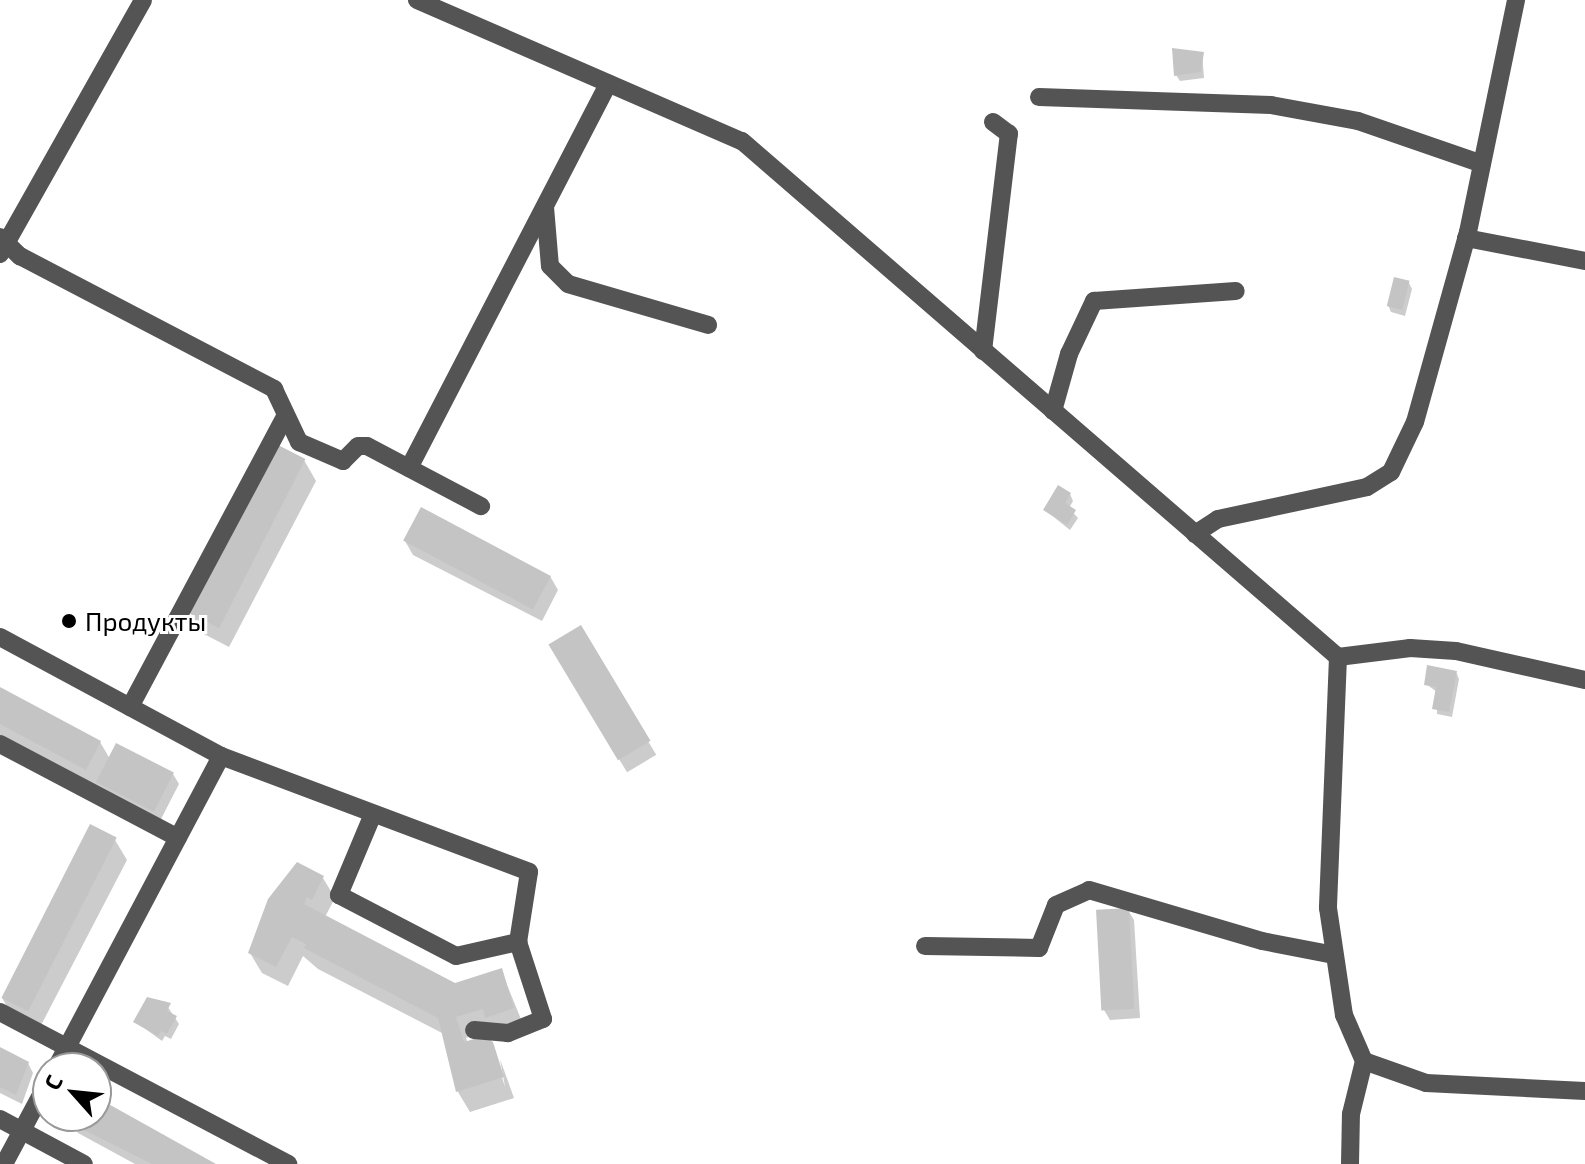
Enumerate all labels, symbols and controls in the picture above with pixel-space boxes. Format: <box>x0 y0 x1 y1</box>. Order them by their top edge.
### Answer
place label: Продукты <box>85 605 206 637</box>
marker: Продукты <box>60 612 78 630</box>
north arrow <box>32 1052 112 1132</box>
text: С <box>38 1070 67 1094</box>

